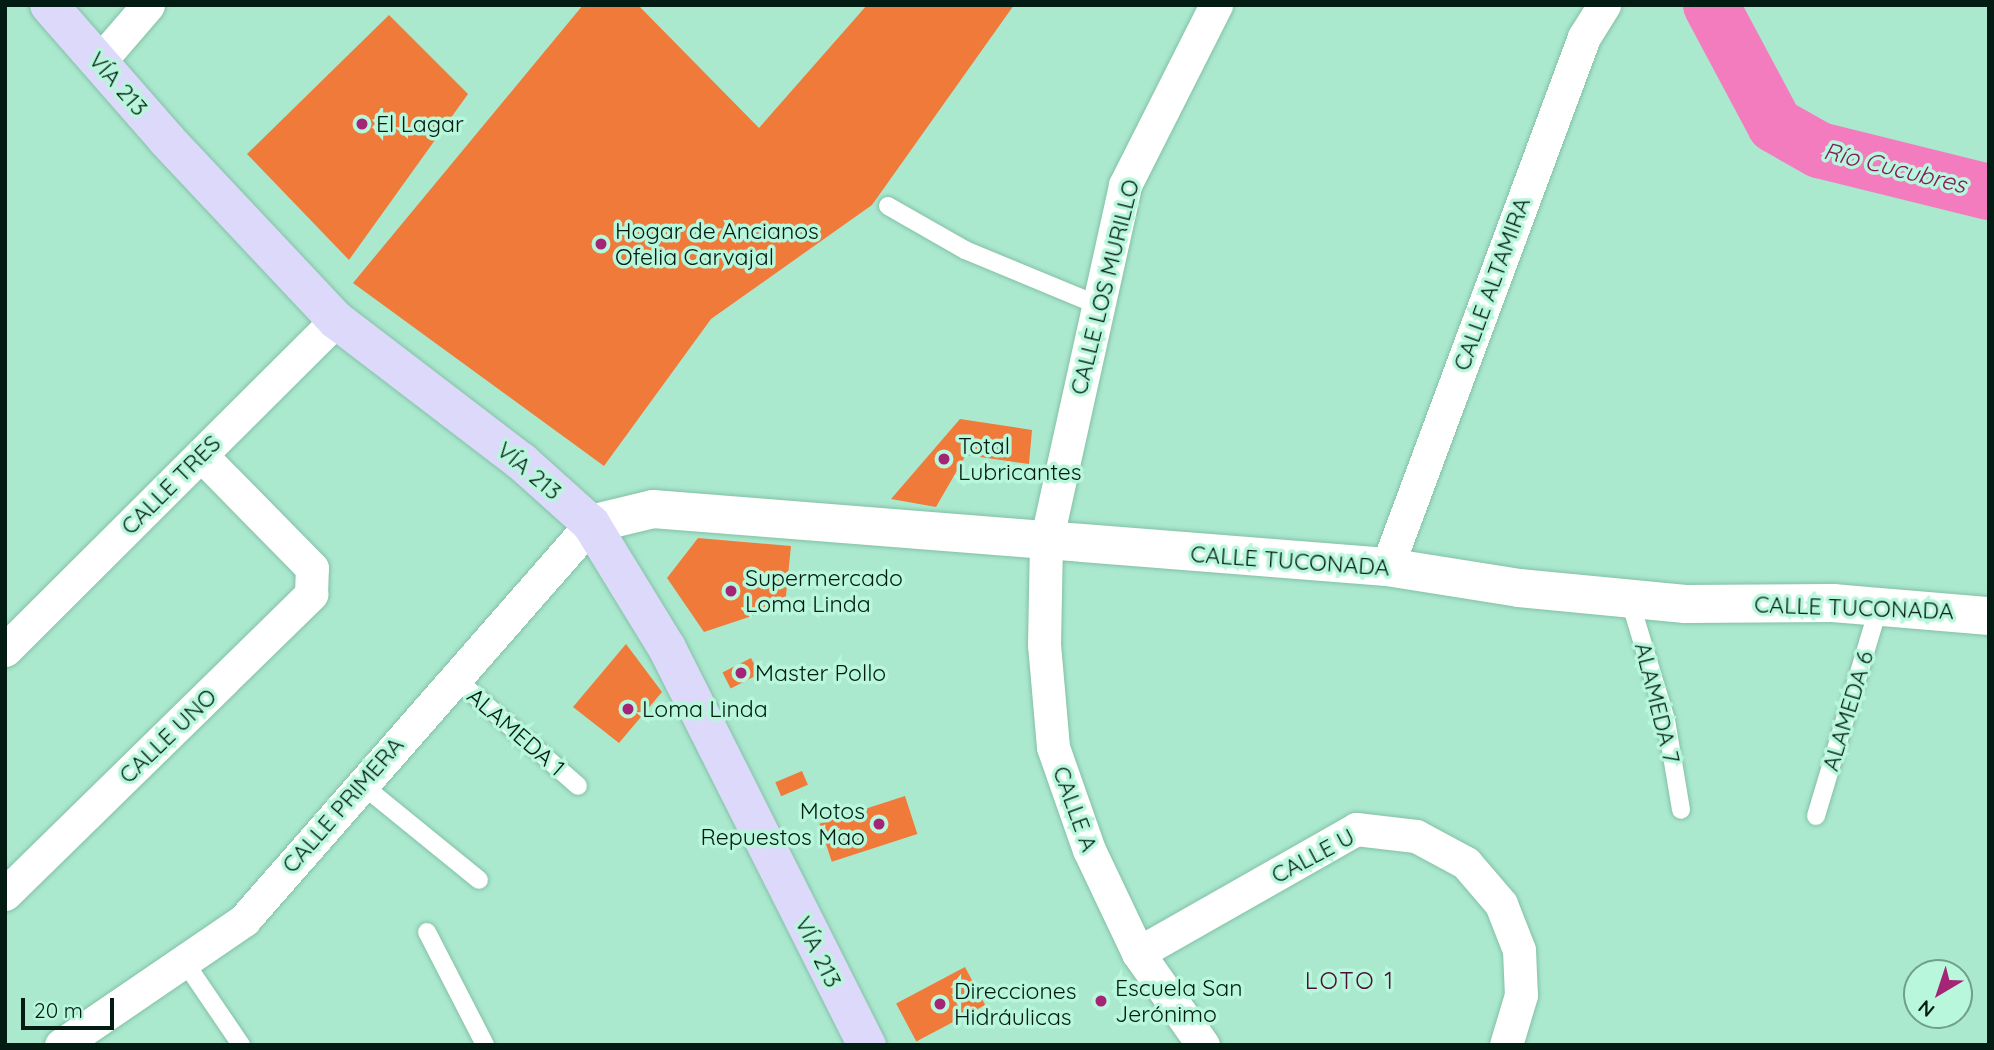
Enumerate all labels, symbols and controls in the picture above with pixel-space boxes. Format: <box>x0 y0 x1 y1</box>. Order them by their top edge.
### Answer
street label: VÍA 213 <box>83 46 153 122</box>
place label: El Lagar <box>376 110 464 138</box>
marker: El Lagar <box>354 116 370 132</box>
water label: Río Cucubres <box>1821 136 1969 200</box>
street label: CALLE LOS MURILLO <box>1065 176 1145 398</box>
street label: CALLE ALTAMIRA <box>1448 194 1536 374</box>
place label: Hogar de Ancianos Ofelia Carvajal <box>615 217 819 271</box>
marker: Hogar de Ancianos Ofelia Carvajal <box>593 236 609 252</box>
street label: CALLE TRES <box>116 430 226 540</box>
place label: Total Lubricantes <box>958 432 1082 486</box>
street label: VÍA 213 <box>491 436 567 506</box>
marker: Total Lubricantes <box>936 451 952 467</box>
street label: CALLE TUCONADA <box>1189 540 1391 582</box>
place label: Supermercado Loma Linda <box>745 564 903 618</box>
marker: Supermercado Loma Linda <box>723 583 739 599</box>
street label: CALLE TUCONADA <box>1754 591 1954 625</box>
street label: ALAMEDA 7 <box>1629 640 1685 766</box>
street label: ALAMEDA 6 <box>1817 648 1879 774</box>
place label: Master Pollo <box>755 659 886 687</box>
marker: Master Pollo <box>733 665 749 681</box>
street label: ALAMEDA 1 <box>462 682 570 782</box>
street label: CALLE UNO <box>114 683 222 789</box>
place label: Loma Linda <box>642 695 768 723</box>
marker: Loma Linda <box>620 701 636 717</box>
street label: CALLE PRIMERA <box>277 731 409 879</box>
street label: CALLE A <box>1047 763 1103 855</box>
place label: Motos Repuestos Mao <box>700 797 865 851</box>
marker: Motos Repuestos Mao <box>871 816 887 832</box>
street label: CALLE U <box>1267 823 1359 889</box>
street label: VÍA 213 <box>789 912 847 992</box>
north arrow <box>1903 959 1973 1029</box>
district label: LOTO 1 <box>1306 967 1394 995</box>
place label: Escuela San Jerónimo <box>1115 974 1243 1028</box>
place label: Direcciones Hidráulicas <box>954 977 1077 1031</box>
scale bar <box>24 984 117 1028</box>
marker: Escuela San Jerónimo <box>1093 993 1109 1009</box>
text: N <box>1913 995 1939 1022</box>
marker: Direcciones Hidráulicas <box>932 996 948 1012</box>
text: 20 m <box>34 997 83 1023</box>

